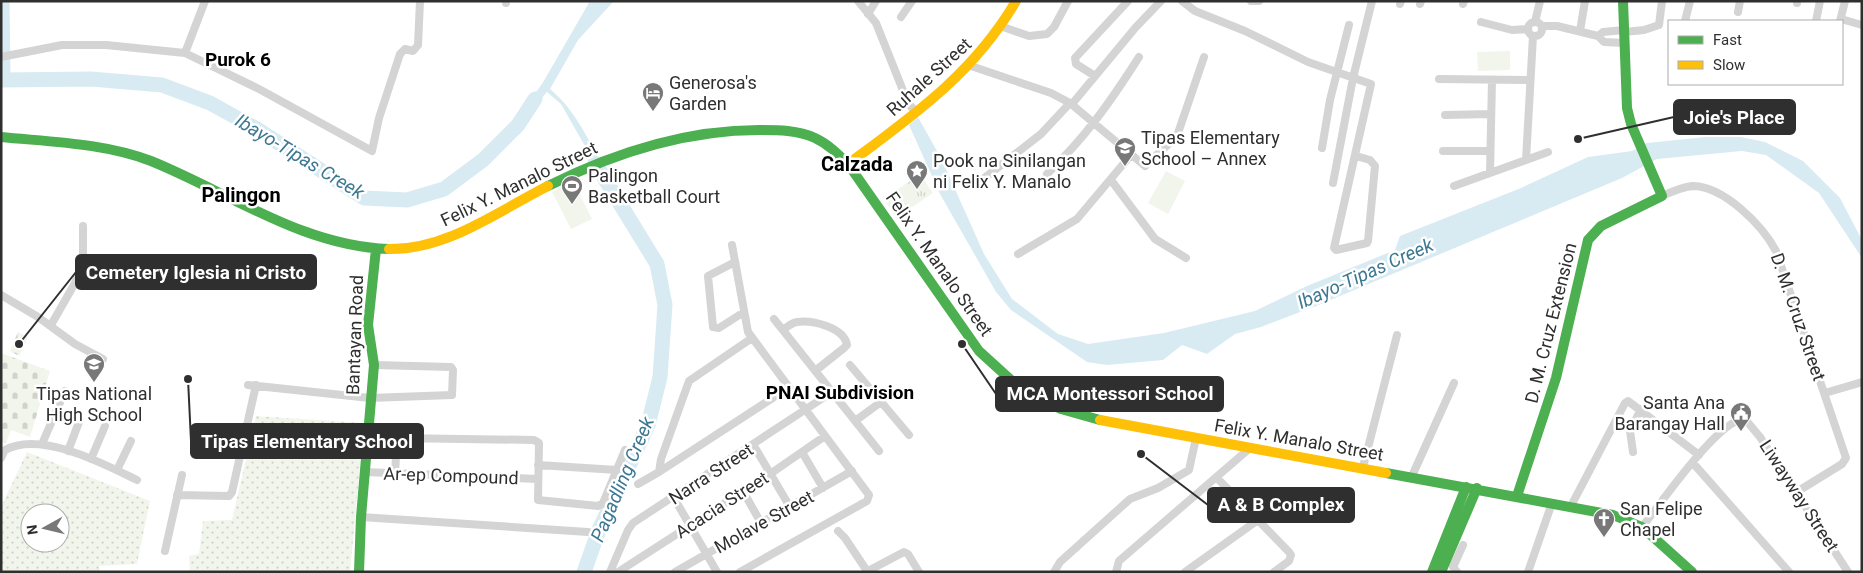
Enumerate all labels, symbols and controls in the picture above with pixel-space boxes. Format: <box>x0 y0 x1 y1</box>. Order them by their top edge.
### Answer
legend <box>1668 20 1843 85</box>
text: Fast <box>1713 31 1742 49</box>
street label: Ruhale Street <box>882 33 975 120</box>
district label: Purok 6 <box>205 48 271 71</box>
text: Slow <box>1713 56 1745 74</box>
place label: Generosa's Garden <box>669 72 757 114</box>
hotel icon: Generosa's Garden <box>641 81 665 112</box>
callout: Joie's Place <box>1674 100 1795 134</box>
text: Joie's Place <box>1684 106 1784 129</box>
water label: Ibayo-Tipas Creek <box>231 109 369 204</box>
place label: Tipas Elementary School – Annex <box>1141 127 1280 169</box>
street label: Felix Y. Manalo Street <box>437 136 601 231</box>
school or university icon: Tipas Elementary School – Annex <box>1113 136 1137 167</box>
place label: Pook na Sinilangan ni Felix Y. Manalo <box>933 150 1086 192</box>
district label: Calzada <box>821 152 893 176</box>
place icon: Pook na Sinilangan ni Felix Y. Manalo <box>905 159 929 190</box>
place label: Palingon Basketball Court <box>588 165 720 207</box>
sports icon: Palingon Basketball Court <box>560 174 584 205</box>
district label: Palingon <box>201 183 281 207</box>
street label: Felix Y. Manalo Street <box>882 187 997 340</box>
water label: Ibayo-Tipas Creek <box>1294 233 1437 314</box>
street label: D. M. Cruz Extension <box>1520 240 1581 405</box>
street label: D. M. Cruz Street <box>1767 250 1830 384</box>
callout: Cemetery Iglesia ni Cristo <box>76 255 316 289</box>
text: Cemetery Iglesia ni Cristo <box>86 261 306 284</box>
street label: Bantayan Road <box>342 274 367 395</box>
school or university icon: Tipas National High School <box>82 352 106 383</box>
callout: MCA Montessori School <box>996 377 1223 411</box>
district label: PNAI Subdivision <box>766 381 914 404</box>
text: MCA Montessori School <box>1007 382 1213 405</box>
place label: Tipas National High School <box>36 383 152 425</box>
place label: Santa Ana Barangay Hall <box>1614 392 1725 434</box>
public building icon: Santa Ana Barangay Hall <box>1729 401 1753 432</box>
water label: Pagadling Creek <box>586 413 659 545</box>
street label: Felix Y. Manalo Street <box>1213 414 1385 465</box>
callout: Tipas Elementary School <box>191 424 423 458</box>
text: Tipas Elementary School <box>201 430 413 453</box>
street label: Liwayway Street <box>1755 436 1844 556</box>
street label: Narra Street <box>665 439 757 509</box>
street label: Ar-ep Compound <box>383 463 519 488</box>
street label: Acacia Street <box>671 467 772 542</box>
street label: Molave Street <box>711 486 817 557</box>
callout: A & B Complex <box>1208 488 1354 522</box>
text: A & B Complex <box>1218 493 1345 516</box>
place label: San Felipe Chapel <box>1620 498 1703 540</box>
north arrow <box>20 503 70 553</box>
church icon: San Felipe Chapel <box>1592 507 1616 538</box>
text: N <box>24 524 41 536</box>

